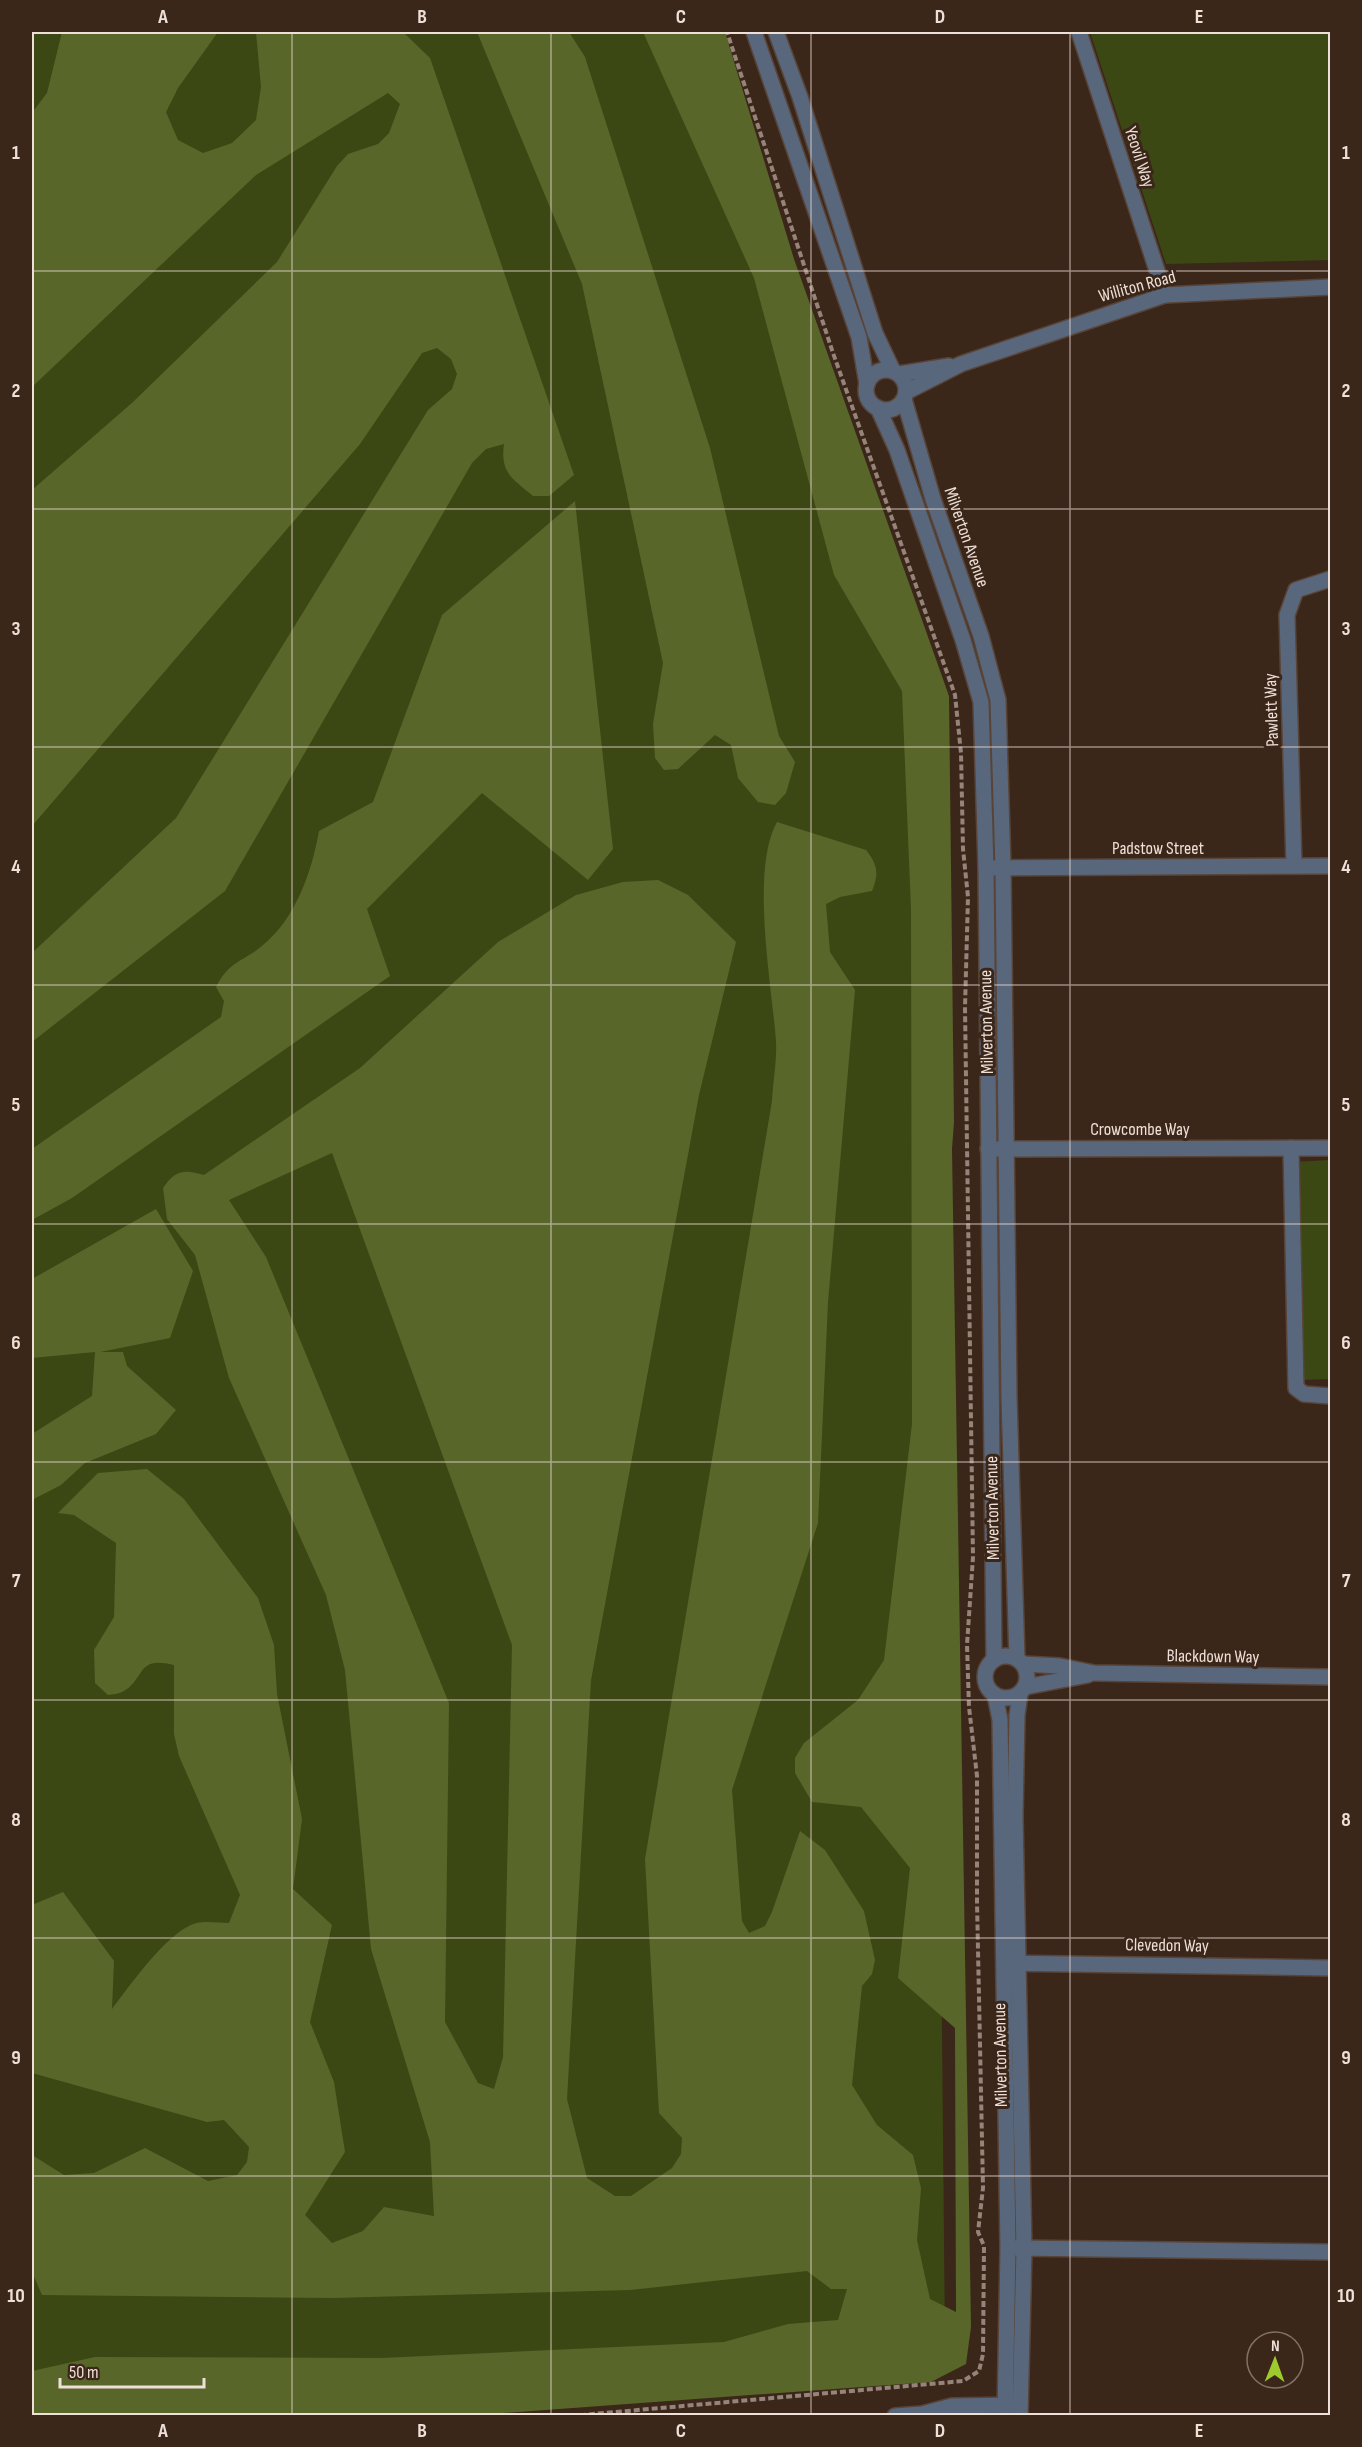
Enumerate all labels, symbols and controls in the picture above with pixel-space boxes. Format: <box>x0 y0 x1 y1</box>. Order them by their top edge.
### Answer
text: A <box>157 5 168 29</box>
text: B <box>417 5 427 29</box>
text: C <box>676 5 686 29</box>
text: D <box>935 5 945 29</box>
text: E <box>1195 5 1203 29</box>
street label: Yeovil Way <box>1120 124 1159 190</box>
text: 1 <box>12 141 20 165</box>
text: 1 <box>1342 141 1350 165</box>
street label: Williton Road <box>1096 266 1178 307</box>
text: 2 <box>12 379 20 403</box>
text: 2 <box>1342 379 1350 403</box>
street label: Milverton Avenue <box>940 484 993 590</box>
text: 3 <box>12 617 21 641</box>
text: 3 <box>1342 617 1351 641</box>
street label: Pawlett Way <box>1260 673 1283 747</box>
street label: Padstow Street <box>1112 838 1204 859</box>
text: 4 <box>11 855 21 879</box>
text: 4 <box>1341 855 1351 879</box>
street label: Milverton Avenue <box>975 970 998 1074</box>
text: 5 <box>12 1093 21 1117</box>
text: 5 <box>1342 1093 1351 1117</box>
street label: Crowcombe Way <box>1090 1119 1190 1140</box>
text: 6 <box>11 1331 21 1355</box>
text: 6 <box>1341 1331 1351 1355</box>
street label: Milverton Avenue <box>981 1456 1004 1560</box>
text: 7 <box>12 1569 21 1593</box>
text: 7 <box>1342 1569 1351 1593</box>
street label: Blackdown Way <box>1166 1645 1260 1668</box>
text: 8 <box>11 1808 21 1832</box>
text: 8 <box>1341 1808 1351 1832</box>
street label: Clevedon Way <box>1125 1934 1209 1957</box>
street label: Milverton Avenue <box>989 2003 1012 2107</box>
text: 9 <box>11 2046 21 2070</box>
text: 9 <box>1341 2046 1351 2070</box>
text: 10 <box>7 2284 25 2308</box>
text: 10 <box>1337 2284 1355 2308</box>
north arrow <box>1245 2330 1305 2390</box>
text: N <box>1271 2337 1280 2356</box>
scale bar <box>60 2351 204 2389</box>
text: 50 m <box>69 2362 99 2383</box>
text: A <box>157 2419 168 2443</box>
text: B <box>417 2419 427 2443</box>
text: C <box>676 2419 686 2443</box>
text: D <box>935 2419 945 2443</box>
text: E <box>1195 2419 1203 2443</box>

